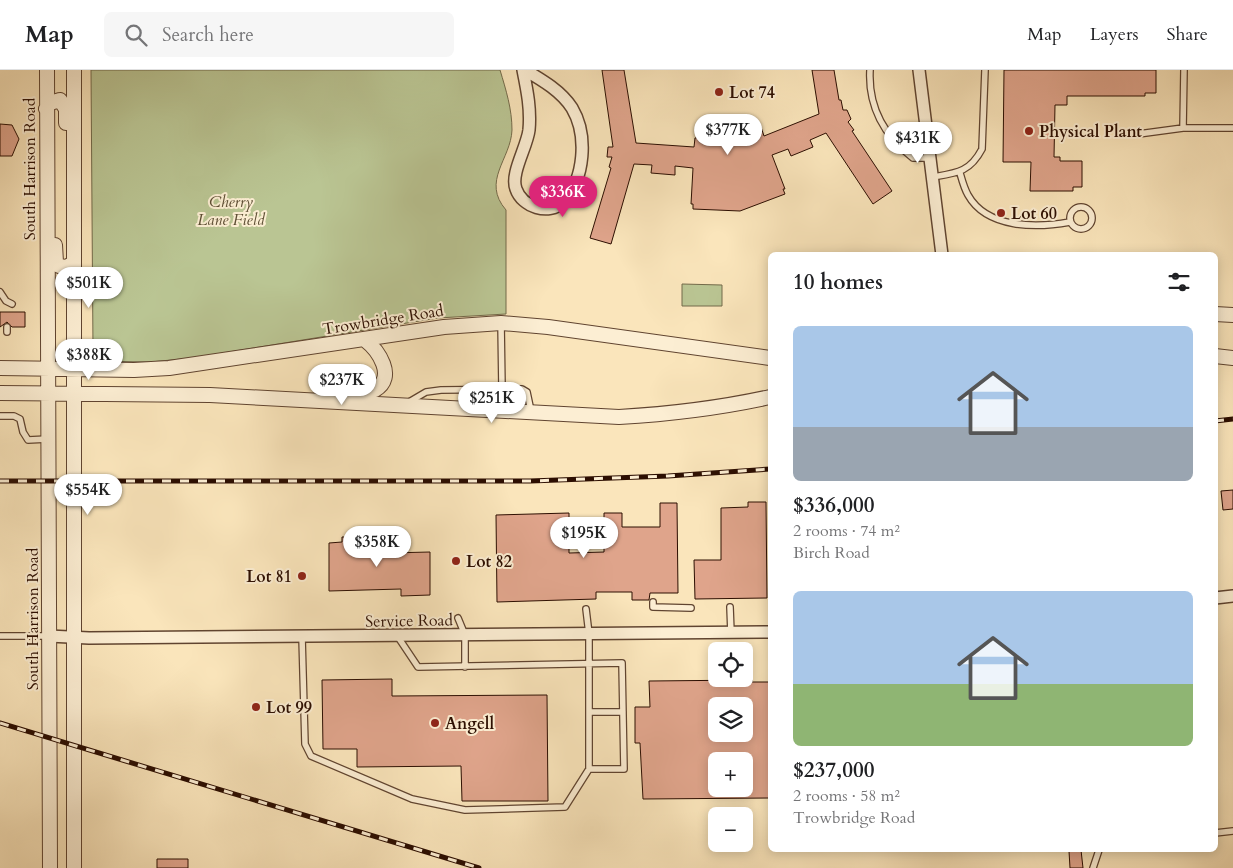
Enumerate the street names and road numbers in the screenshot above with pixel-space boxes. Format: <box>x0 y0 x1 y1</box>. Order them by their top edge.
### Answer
street label: South Harrison Road <box>19 97 41 240</box>
street label: Trowbridge Road <box>321 299 446 340</box>
street label: South Harrison Road <box>22 547 44 690</box>
street label: Service Road <box>365 609 454 633</box>

